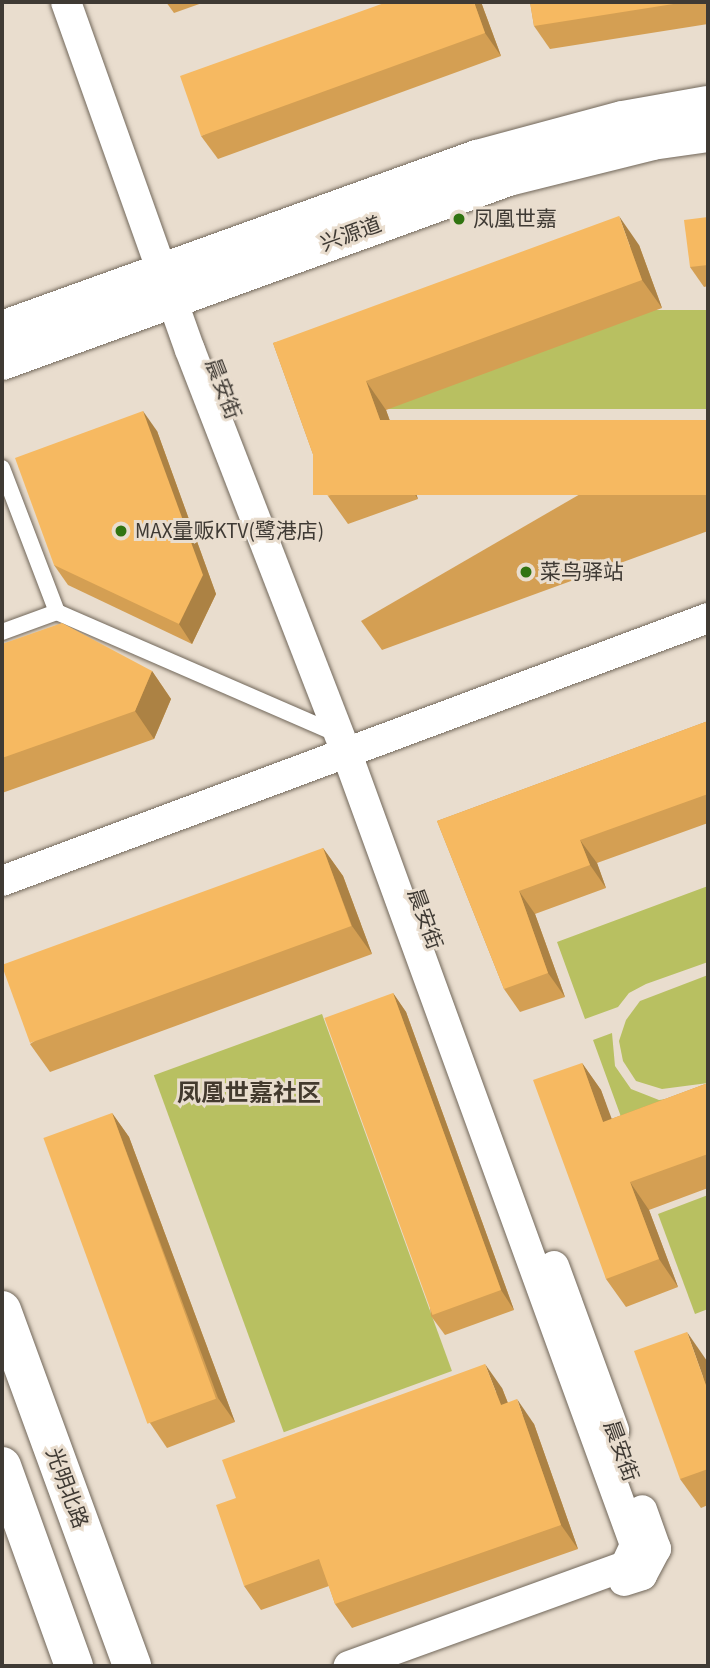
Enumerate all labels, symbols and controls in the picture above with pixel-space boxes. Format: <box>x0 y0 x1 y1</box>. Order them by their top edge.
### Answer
place label: 凤凰世嘉 <box>473 206 557 232</box>
street label: 兴源道 <box>317 211 385 257</box>
marker: 凤凰世嘉 <box>451 211 467 227</box>
street label: 晨安街 <box>200 355 246 423</box>
place label: MAX量贩KTV(鹭港店) <box>135 518 324 544</box>
marker: MAX量贩KTV(鹭港店) <box>113 523 129 539</box>
place label: 菜鸟驿站 <box>540 559 624 585</box>
marker: 菜鸟驿站 <box>518 564 534 580</box>
street label: 晨安街 <box>402 885 448 953</box>
district label: 凤凰世嘉社区 <box>177 1080 321 1108</box>
street label: 晨安街 <box>598 1417 644 1485</box>
street label: 光明北路 <box>41 1444 93 1532</box>

